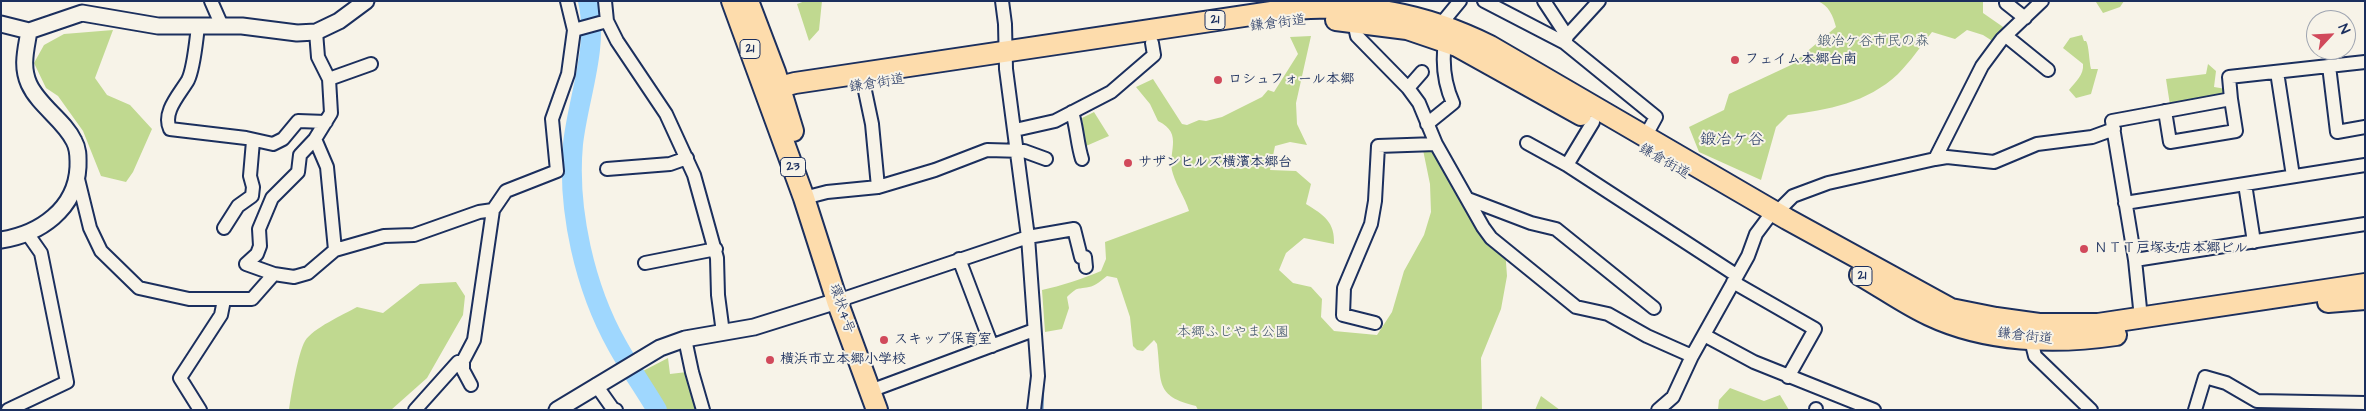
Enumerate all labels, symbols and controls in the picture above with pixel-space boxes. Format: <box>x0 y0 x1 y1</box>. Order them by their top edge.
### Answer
road number: 21 <box>1205 10 1225 30</box>
north arrow <box>2306 10 2356 60</box>
street label: 鎌倉街道 <box>1249 12 1307 36</box>
text: N <box>2333 21 2355 37</box>
park label: 鍛冶ケ谷市民の森 <box>1817 34 1929 50</box>
road number: 21 <box>740 40 760 59</box>
place label: フェイム本郷台南 <box>1745 52 1857 68</box>
marker: フェイム本郷台南 <box>1729 54 1741 66</box>
street label: 鎌倉街道 <box>848 71 906 97</box>
place label: ロシュフォール本郷 <box>1228 72 1354 88</box>
marker: ロシュフォール本郷 <box>1212 74 1224 86</box>
district label: 鍛冶ケ谷 <box>1700 131 1764 151</box>
street label: 鎌倉街道 <box>1636 141 1692 183</box>
place label: サザンヒルズ横濱本郷台 <box>1138 155 1292 171</box>
marker: サザンヒルズ横濱本郷台 <box>1122 157 1134 169</box>
road number: 23 <box>780 158 806 176</box>
place label: ＮＴＴ戸塚支店本郷ビル <box>2094 241 2248 257</box>
marker: ＮＴＴ戸塚支店本郷ビル <box>2078 243 2090 255</box>
road number: 21 <box>1852 266 1872 286</box>
street label: 環状4号 <box>825 282 857 336</box>
park label: 本郷ふじやま公園 <box>1177 325 1289 341</box>
street label: 鎌倉街道 <box>1996 325 2054 349</box>
place label: スキップ保育室 <box>894 332 992 348</box>
marker: スキップ保育室 <box>878 334 890 346</box>
place label: 横浜市立本郷小学校 <box>780 352 906 368</box>
marker: 横浜市立本郷小学校 <box>764 354 776 366</box>

